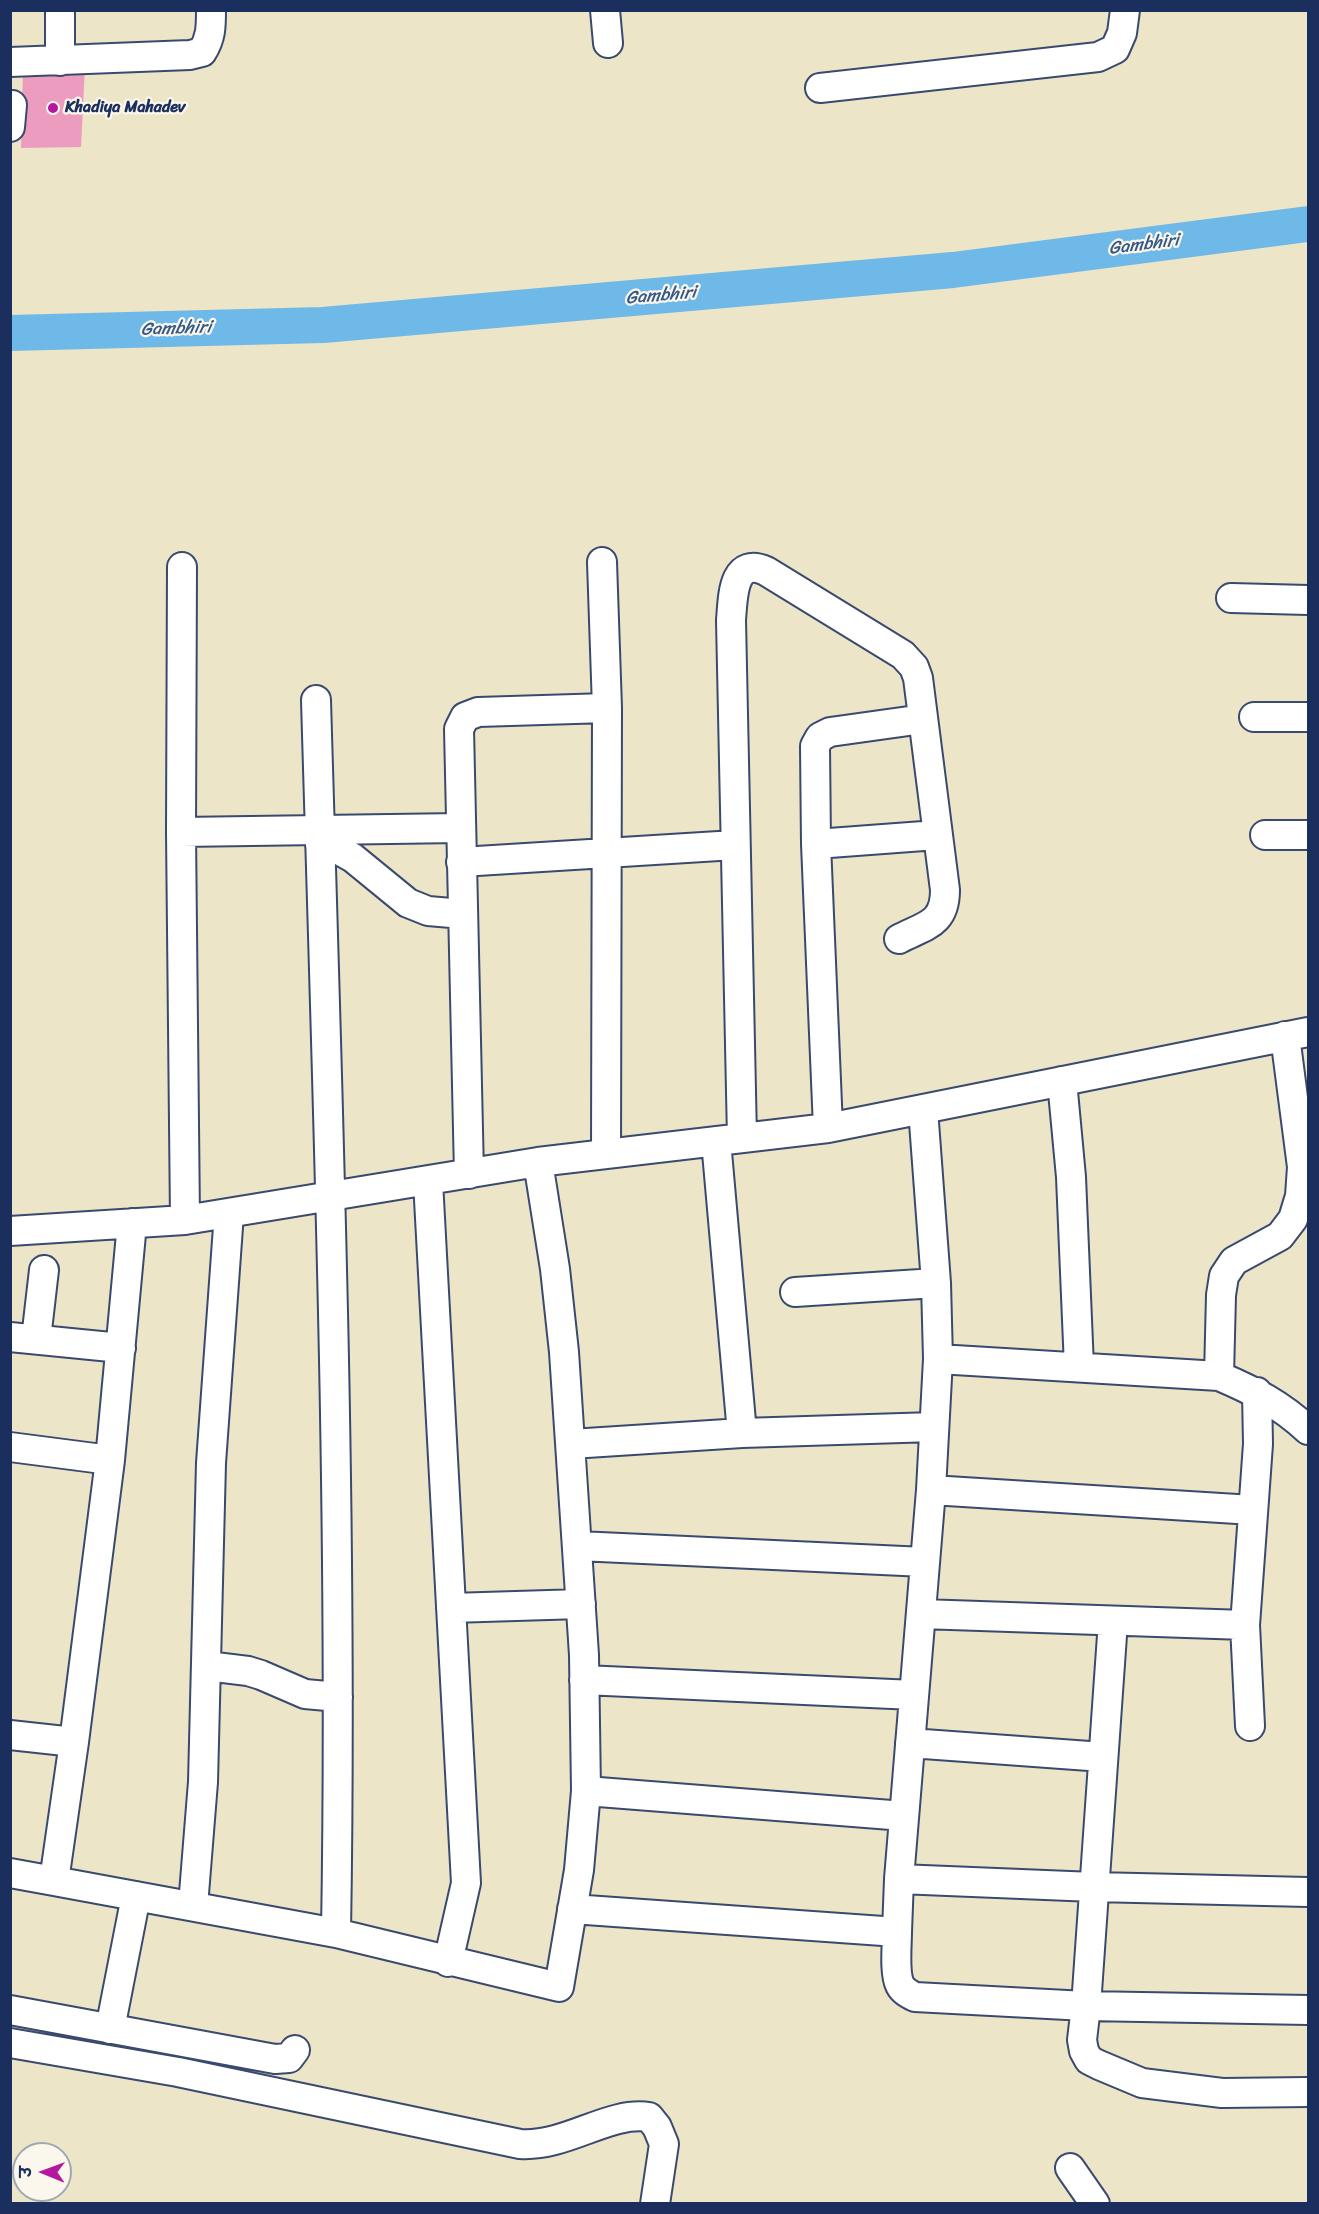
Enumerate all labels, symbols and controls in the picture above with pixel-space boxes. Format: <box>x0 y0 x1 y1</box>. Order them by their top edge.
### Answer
place label: Khadiya Mahadev <box>65 98 185 118</box>
marker: Khadiya Mahadev <box>46 101 60 115</box>
water label: Gambhiri <box>1108 230 1180 260</box>
water label: Gambhiri <box>625 282 697 310</box>
water label: Gambhiri <box>140 317 212 341</box>
north arrow <box>12 2142 72 2202</box>
text: उ <box>11 2166 40 2177</box>

